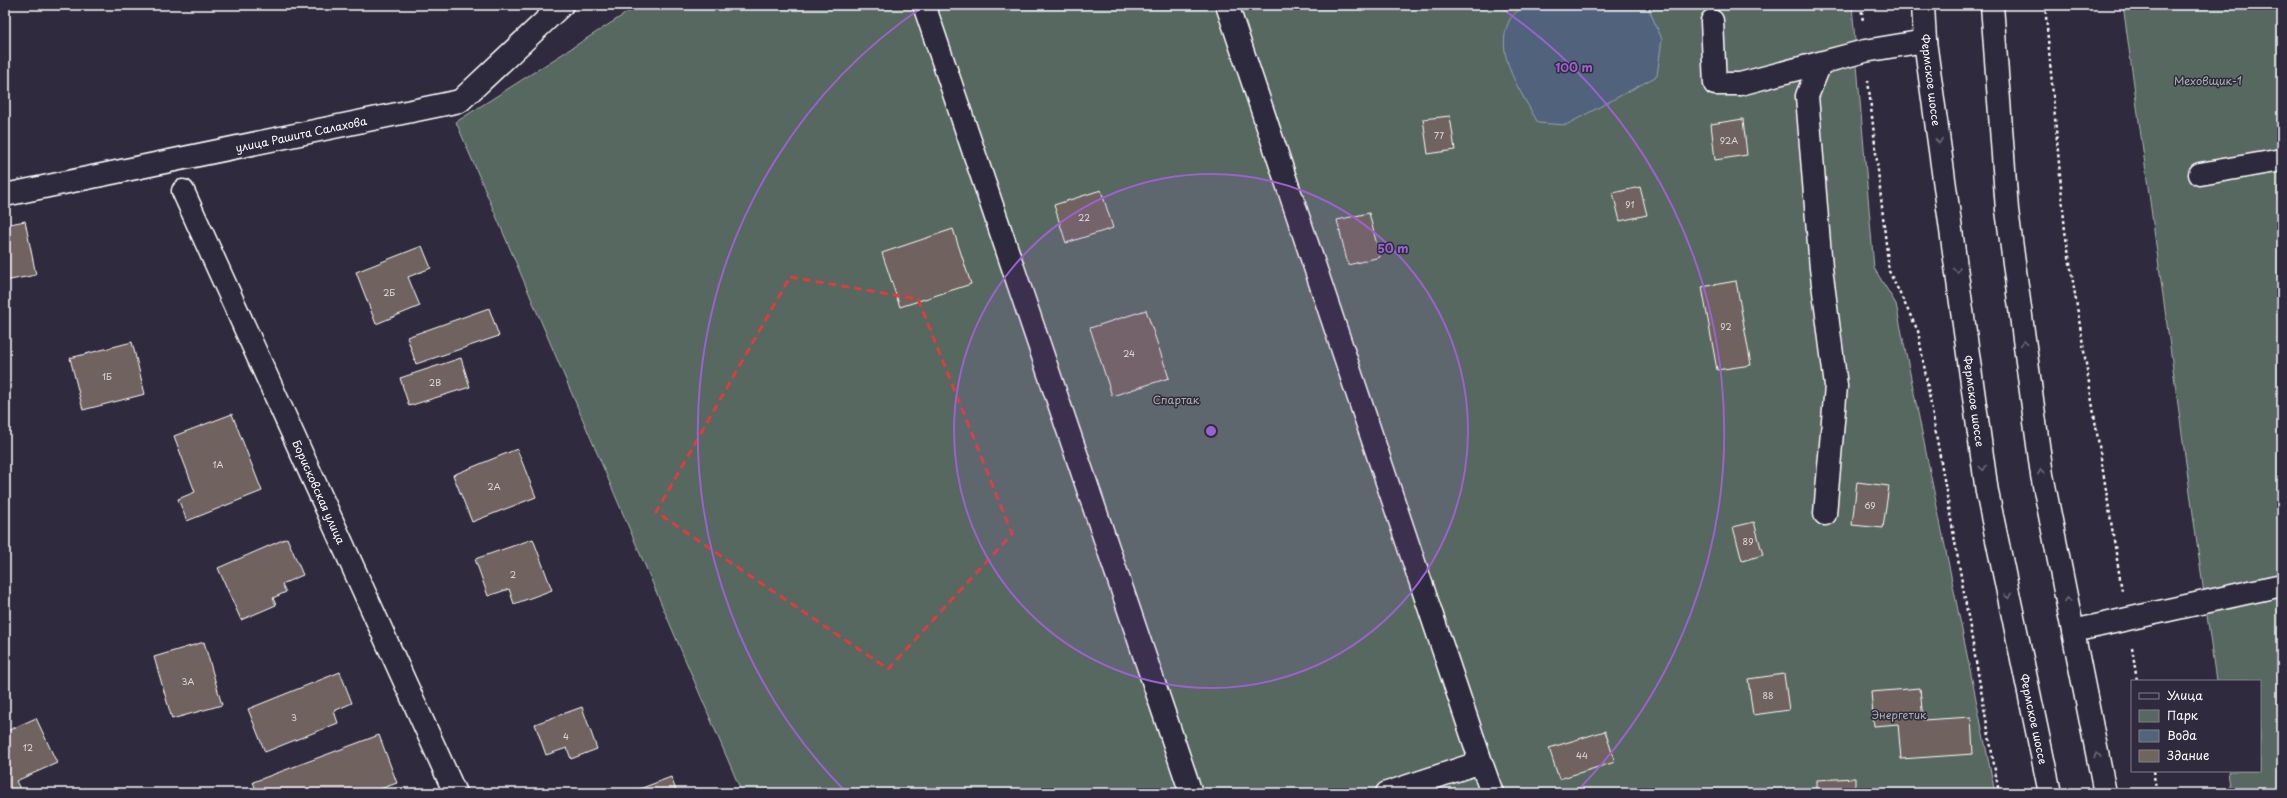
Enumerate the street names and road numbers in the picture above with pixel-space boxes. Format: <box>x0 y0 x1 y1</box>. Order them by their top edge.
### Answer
street label: Фермское шоссе <box>1917 33 1945 127</box>
street label: улица Рашита Салахова <box>234 112 368 156</box>
street label: Фермское шоссе <box>1959 354 1989 448</box>
street label: Борисковская улица <box>288 437 350 547</box>
street label: Фермское шоссе <box>2016 672 2052 766</box>

